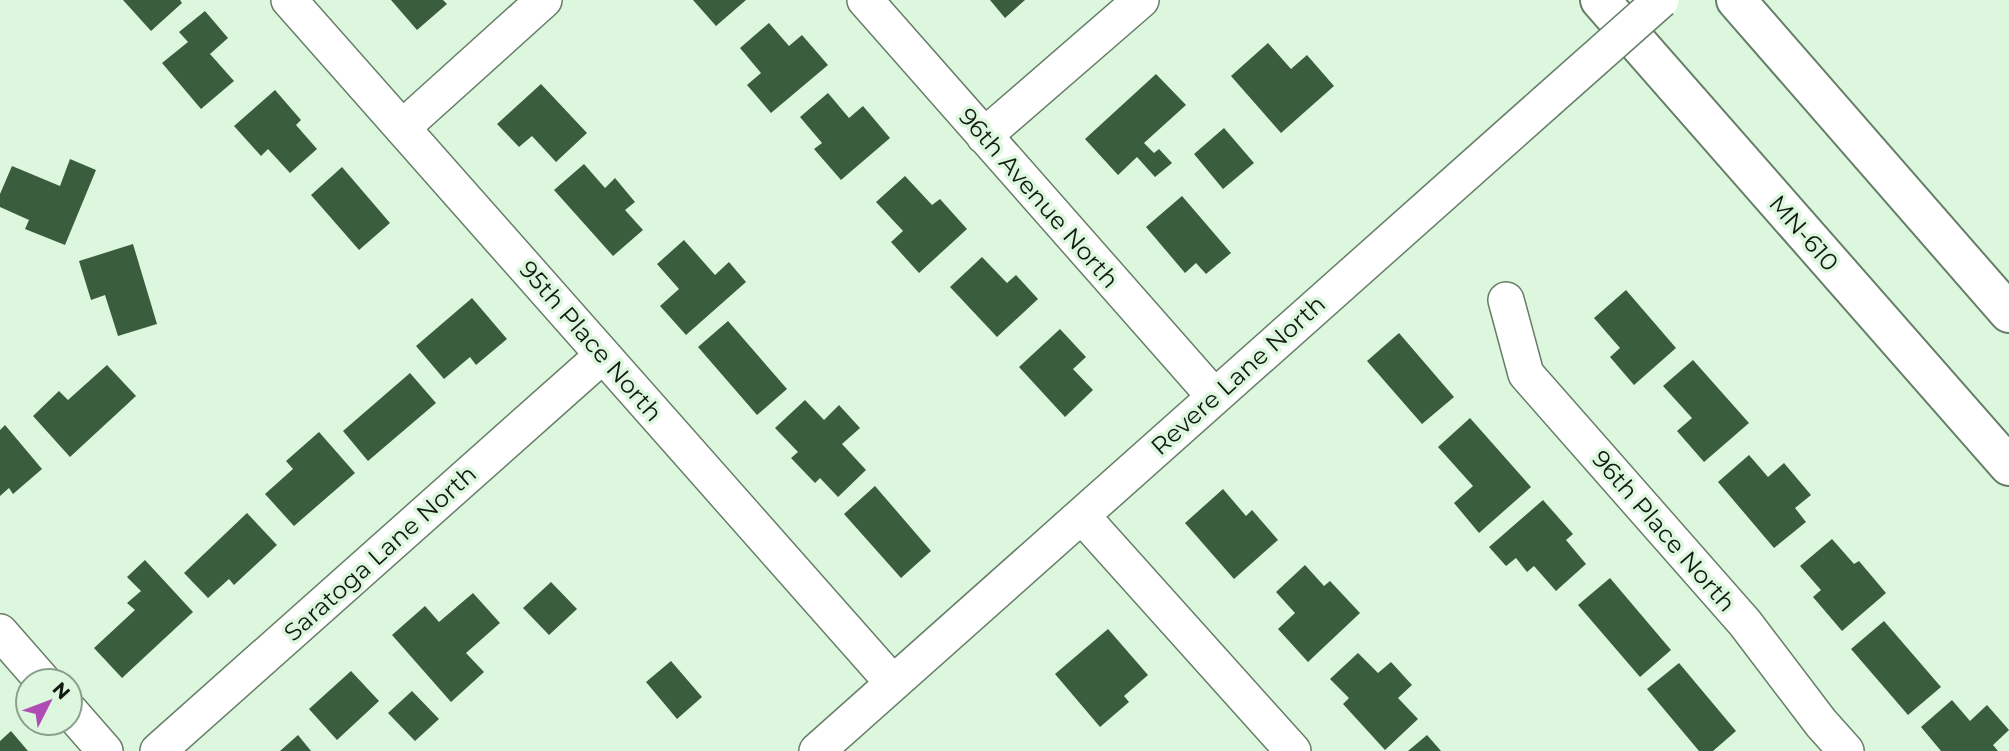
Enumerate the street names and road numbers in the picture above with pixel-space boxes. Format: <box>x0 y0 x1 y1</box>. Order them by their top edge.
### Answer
street label: 96th Avenue North <box>953 102 1125 294</box>
street label: MN-610 <box>1763 189 1845 277</box>
street label: 95th Place North <box>513 255 669 427</box>
street label: Revere Lane North <box>1145 289 1331 461</box>
street label: 96th Place North <box>1586 445 1742 617</box>
street label: Saratoga Lane North <box>278 459 482 647</box>

